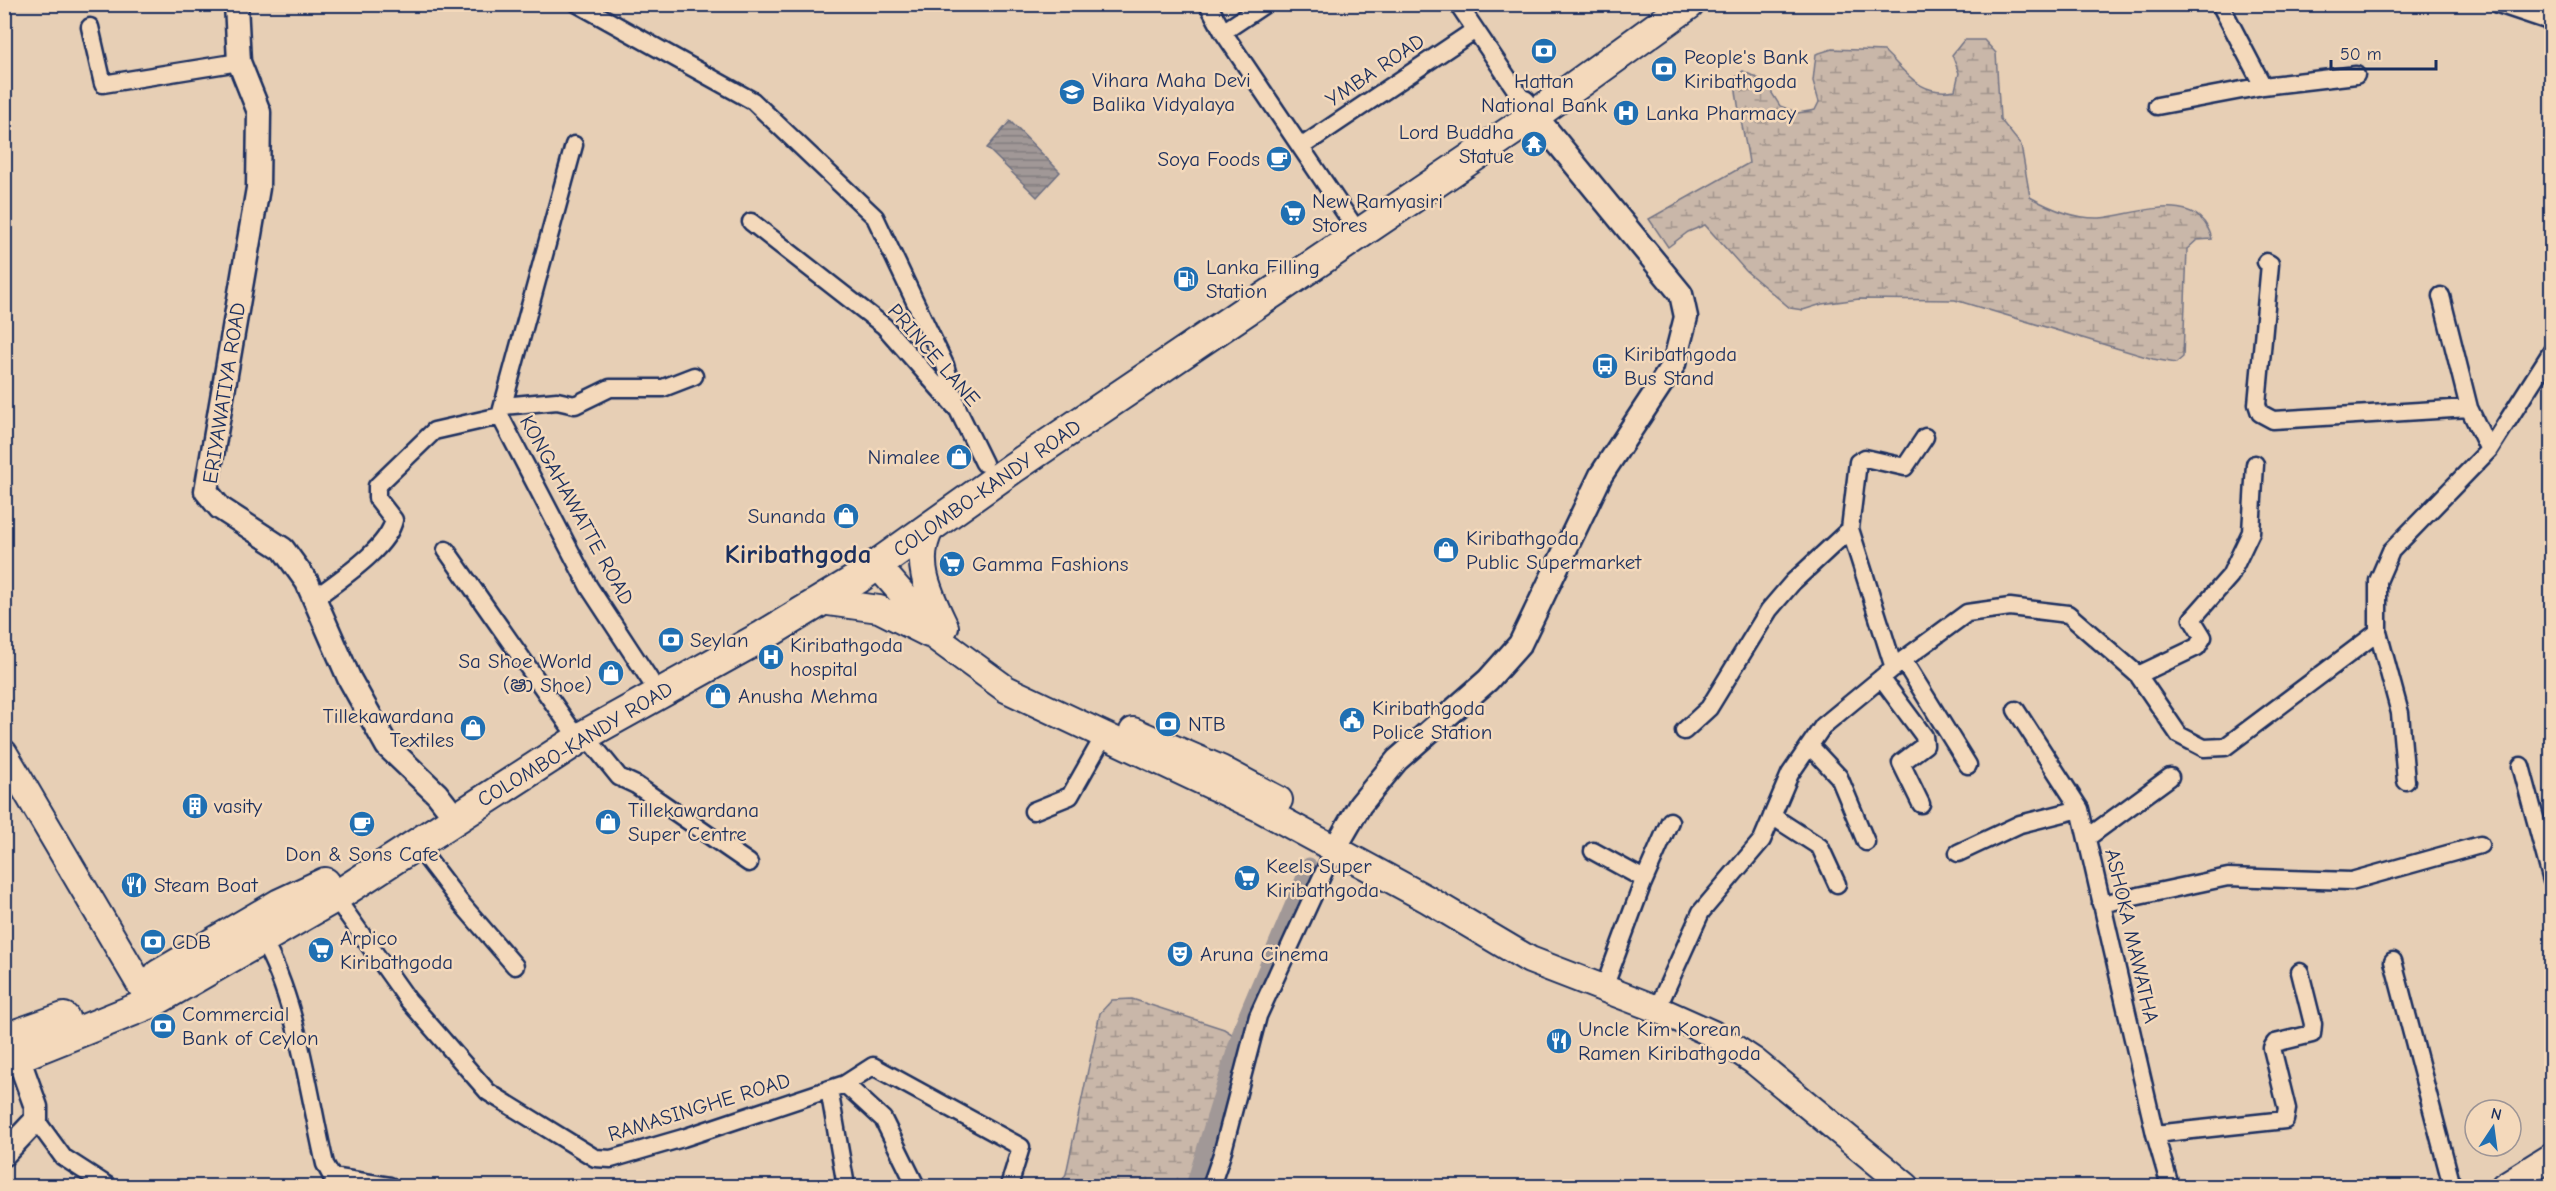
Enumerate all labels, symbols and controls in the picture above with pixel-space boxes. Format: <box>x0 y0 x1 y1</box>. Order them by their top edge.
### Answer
street label: YMBA ROAD <box>1321 28 1429 112</box>
scale bar <box>2331 33 2436 71</box>
bank icon: Hattan National Bank <box>1529 36 1559 66</box>
text: 50 m <box>2340 44 2382 65</box>
place label: People's Bank Kiribathgoda <box>1684 45 1808 93</box>
bank icon: People's Bank Kiribathgoda <box>1649 54 1679 84</box>
place label: Vihara Maha Devi Balika Vidyalaya <box>1092 68 1251 116</box>
place label: Hattan National Bank <box>1481 69 1607 117</box>
school or university icon: Vihara Maha Devi Balika Vidyalaya <box>1057 77 1087 107</box>
hospital icon: Lanka Pharmacy <box>1611 98 1641 128</box>
place label: Lanka Pharmacy <box>1646 101 1797 125</box>
place label: Lord Buddha Statue <box>1399 120 1514 168</box>
temple icon: Lord Buddha Statue <box>1519 129 1549 159</box>
cafe icon: Soya Foods <box>1264 144 1294 174</box>
place label: Soya Foods <box>1157 147 1260 171</box>
place label: New Ramyasiri Stores <box>1312 189 1443 237</box>
supermarket icon: New Ramyasiri Stores <box>1278 198 1308 228</box>
place label: Lanka Filling Station <box>1206 255 1320 303</box>
fuel station icon: Lanka Filling Station <box>1171 264 1201 294</box>
street label: PRINCE LANE <box>883 299 985 411</box>
street label: ERIYAWATIYA ROAD <box>198 301 250 485</box>
place label: Kiribathgoda Bus Stand <box>1624 342 1737 390</box>
bus stop icon: Kiribathgoda Bus Stand <box>1590 351 1620 381</box>
street label: KONGAHAWATTE ROAD <box>515 411 639 609</box>
street label: COLOMBO-KANDY ROAD <box>889 414 1085 562</box>
shop icon: Nimalee <box>944 442 974 472</box>
place label: Nimalee <box>868 445 940 469</box>
shop icon: Sunanda <box>831 501 861 531</box>
place label: Sunanda <box>748 504 826 528</box>
place label: Kiribathgoda Public Supermarket <box>1466 526 1642 574</box>
shop icon: Kiribathgoda Public Supermarket <box>1431 535 1461 565</box>
district label: Kiribathgoda <box>725 539 871 570</box>
supermarket icon: Gamma Fashions <box>937 549 967 579</box>
place label: Gamma Fashions <box>972 552 1128 576</box>
bank icon: Seylan <box>656 625 686 655</box>
place label: Seylan <box>690 628 749 652</box>
place label: Kiribathgoda hospital <box>790 633 903 681</box>
hospital icon: Kiribathgoda hospital <box>756 642 786 672</box>
place label: Sa Shoe World (ෂා Shoe) <box>459 649 592 697</box>
shop icon: Sa Shoe World (ෂා Shoe) <box>596 658 626 688</box>
street label: COLOMBO-KANDY ROAD <box>473 676 677 812</box>
shop icon: Anusha Mehma <box>703 681 733 711</box>
place label: Anusha Mehma <box>738 684 878 708</box>
place label: Kiribathgoda Police Station <box>1372 696 1492 744</box>
place label: Tillekawardana Textiles <box>323 704 454 752</box>
public building icon: Kiribathgoda Police Station <box>1337 705 1367 735</box>
bank icon: NTB <box>1153 709 1183 739</box>
place label: NTB <box>1188 712 1226 736</box>
shop icon: Tillekawardana Textiles <box>458 713 488 743</box>
building icon: vasity <box>180 791 210 821</box>
place label: vasity <box>213 794 263 818</box>
place label: Tillekawardana Super Centre <box>628 798 759 846</box>
shop icon: Tillekawardana Super Centre <box>593 807 623 837</box>
cafe icon: Don & Sons Cafe <box>347 809 377 839</box>
place label: Don & Sons Cafe <box>285 842 439 866</box>
street label: ASHOKA MAWATHA <box>2100 846 2164 1026</box>
place label: Keels Super Kiribathgoda <box>1266 854 1379 902</box>
supermarket icon: Keels Super Kiribathgoda <box>1232 863 1262 893</box>
restaurant icon: Steam Boat <box>119 870 149 900</box>
place label: Steam Boat <box>154 873 259 897</box>
place label: Arpico Kiribathgoda <box>340 926 453 974</box>
bank icon: CDB <box>138 927 168 957</box>
place label: CDB <box>172 930 211 954</box>
supermarket icon: Arpico Kiribathgoda <box>306 935 336 965</box>
theatre icon: Aruna Cinema <box>1165 939 1195 969</box>
place label: Aruna Cinema <box>1200 942 1329 966</box>
place label: Commercial Bank of Ceylon <box>182 1002 319 1050</box>
bank icon: Commercial Bank of Ceylon <box>148 1011 178 1041</box>
place label: Uncle Kim Korean Ramen Kiribathgoda <box>1578 1017 1761 1065</box>
restaurant icon: Uncle Kim Korean Ramen Kiribathgoda <box>1544 1026 1574 1056</box>
street label: RAMASINGHE ROAD <box>605 1068 793 1146</box>
north arrow <box>2463 1098 2523 1158</box>
text: N <box>2489 1104 2503 1124</box>

